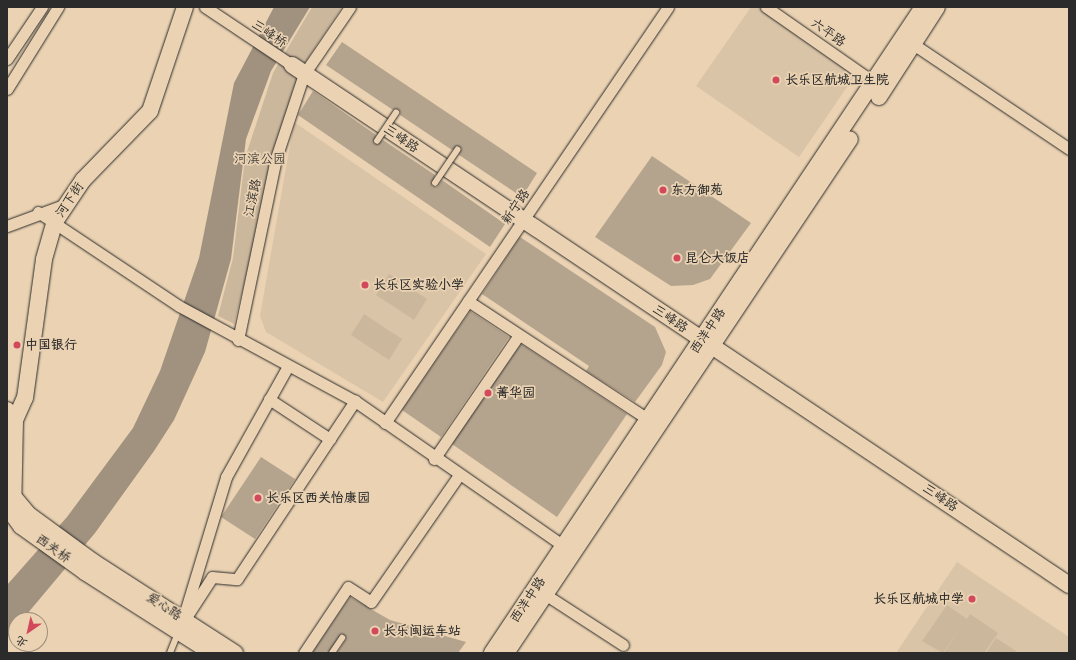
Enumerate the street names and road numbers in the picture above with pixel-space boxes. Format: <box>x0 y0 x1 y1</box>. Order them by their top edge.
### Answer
street label: 六平路 <box>808 15 848 51</box>
street label: 三峰桥 <box>248 17 290 51</box>
street label: 三峰路 <box>380 122 422 156</box>
street label: 江滨路 <box>241 177 265 219</box>
street label: 河下街 <box>53 179 87 221</box>
street label: 新宁路 <box>499 186 533 228</box>
street label: 三峰路 <box>649 302 691 336</box>
street label: 西洋中路 <box>687 305 729 357</box>
street label: 三峰路 <box>919 481 961 515</box>
street label: 西关桥 <box>33 531 73 567</box>
street label: 西洋中路 <box>507 574 549 626</box>
street label: 爱心路 <box>143 590 185 624</box>

